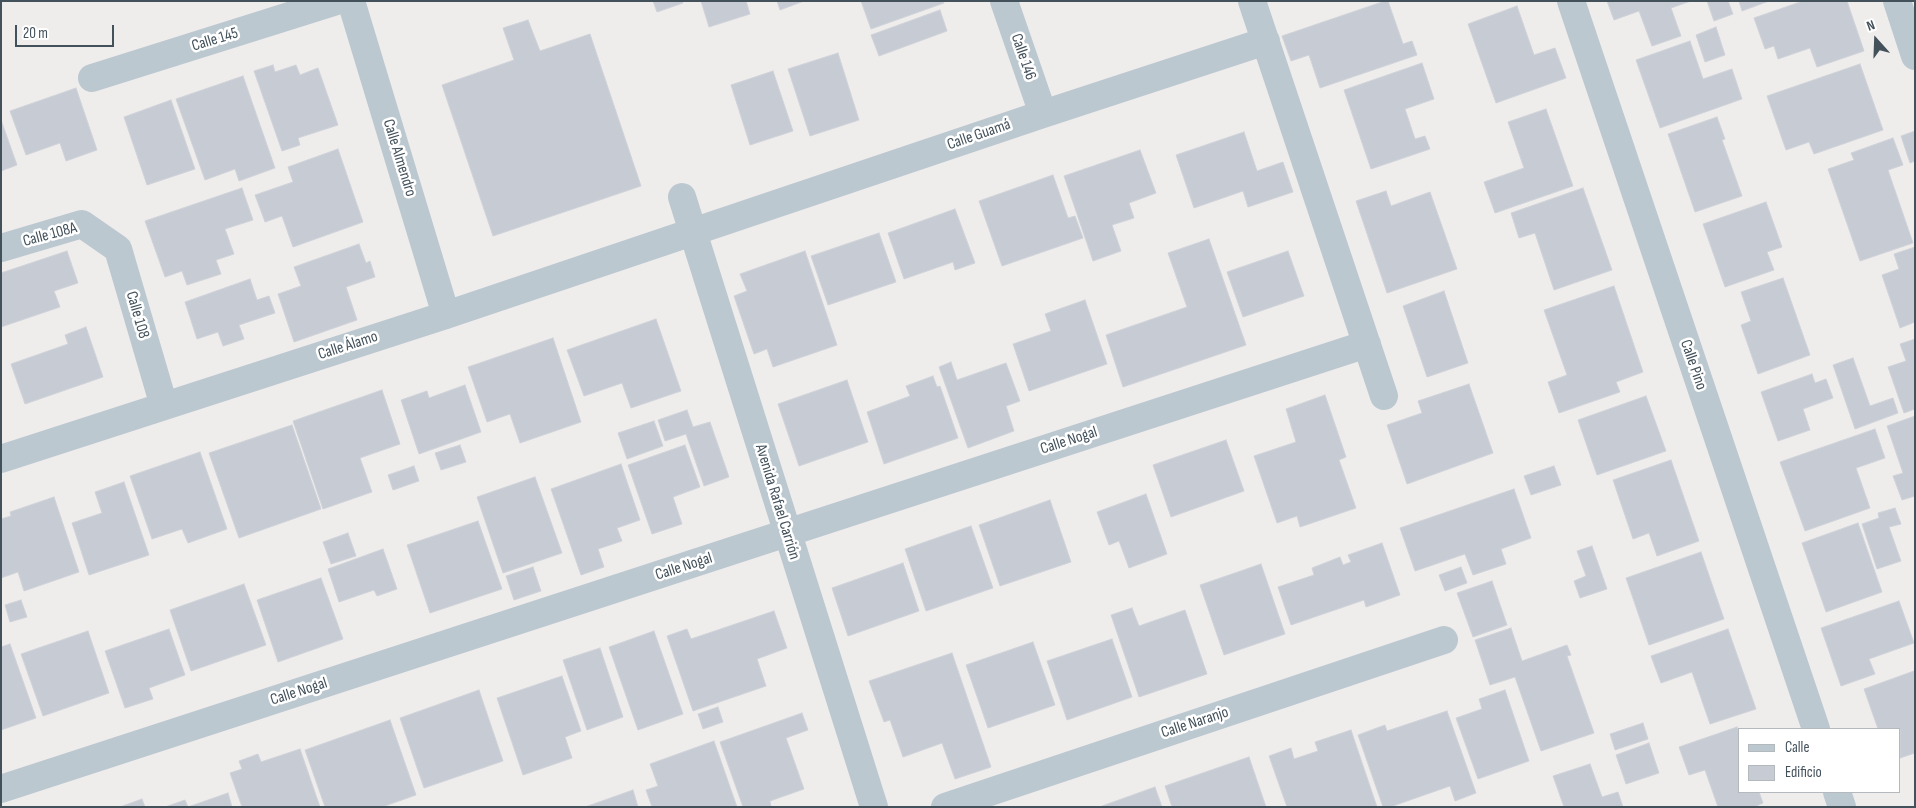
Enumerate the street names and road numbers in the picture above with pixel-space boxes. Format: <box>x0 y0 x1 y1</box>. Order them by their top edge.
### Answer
street label: Calle 145 <box>190 24 240 56</box>
street label: Calle 146 <box>1006 31 1040 83</box>
street label: Calle Guamá <box>945 115 1013 155</box>
street label: Calle Almendro <box>378 117 420 199</box>
street label: Calle 108A <box>21 219 79 251</box>
street label: Calle 108 <box>121 289 153 341</box>
street label: Calle Álamo <box>316 327 380 365</box>
street label: Calle Pino <box>1675 337 1711 393</box>
street label: Calle Nogal <box>1038 423 1100 459</box>
street label: Avenida Rafael Carrión <box>750 442 804 562</box>
street label: Calle Nogal <box>653 549 715 585</box>
street label: Calle Nogal <box>268 674 330 710</box>
street label: Calle Naranjo <box>1159 703 1231 743</box>

